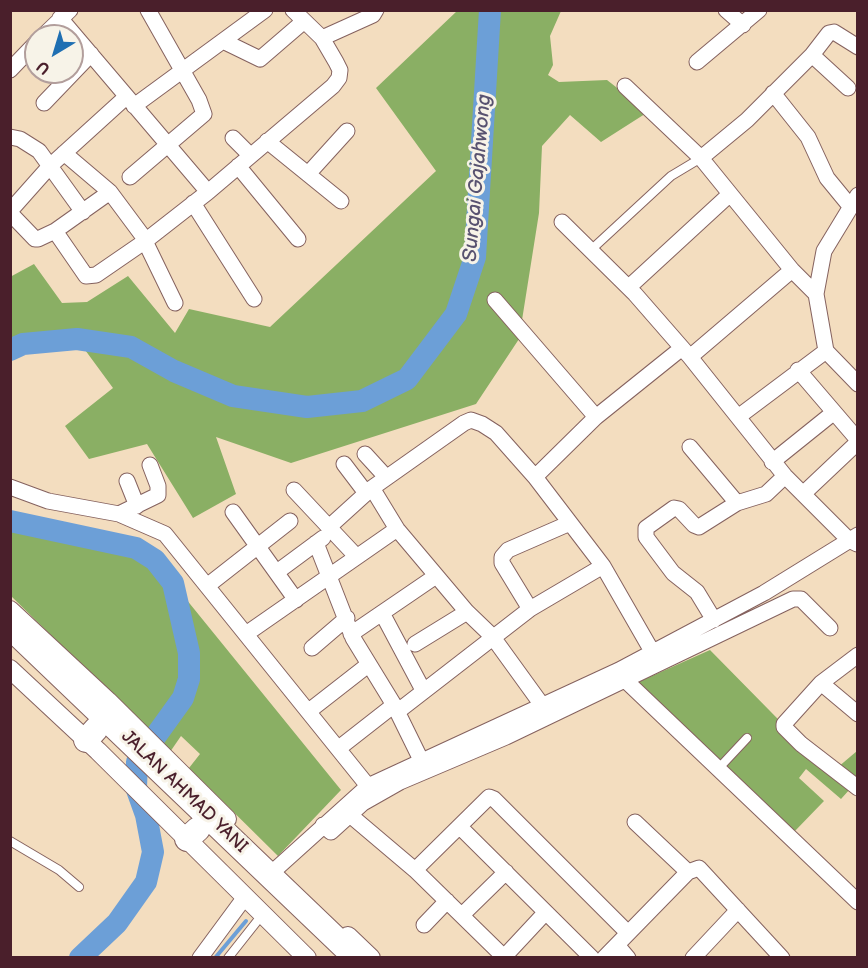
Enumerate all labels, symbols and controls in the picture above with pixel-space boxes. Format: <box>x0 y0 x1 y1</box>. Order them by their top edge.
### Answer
north arrow <box>24 24 84 84</box>
text: U <box>33 56 54 78</box>
water label: Sungai Gajahwong <box>459 93 497 263</box>
street label: JALAN AHMAD YANI <box>116 726 252 858</box>

